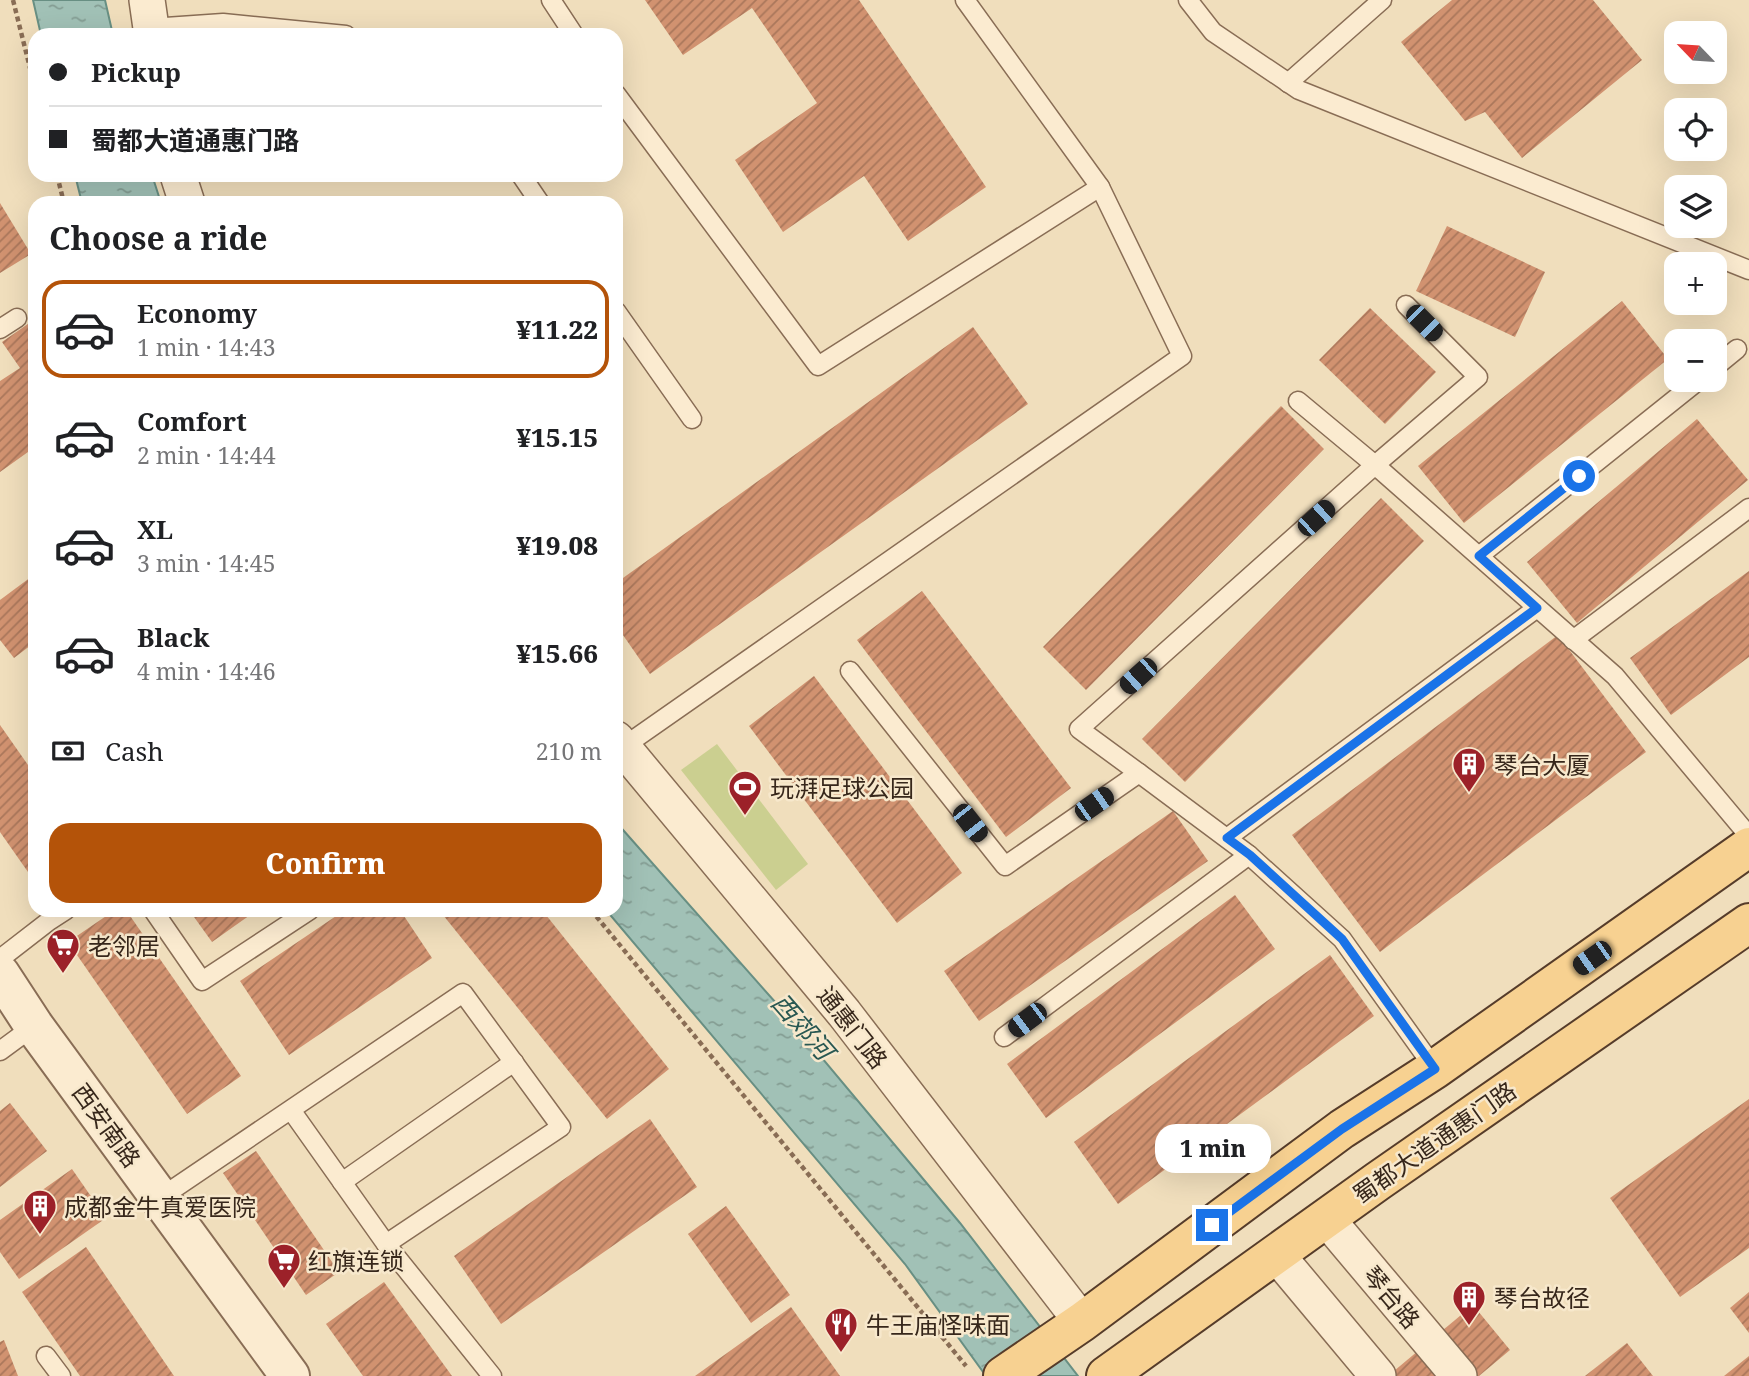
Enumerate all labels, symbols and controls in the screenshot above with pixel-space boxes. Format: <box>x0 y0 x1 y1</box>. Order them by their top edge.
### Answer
north arrow <box>1664 21 1727 84</box>
map controls <box>1664 21 1727 392</box>
text: Pickup <box>91 54 181 90</box>
button: locate <box>1664 98 1727 161</box>
text: 蜀都大道通惠门路 <box>91 122 299 158</box>
button: layers <box>1664 175 1727 238</box>
text: Choose a ride <box>49 216 268 259</box>
button: + <box>1664 252 1727 315</box>
text: Economy <box>137 295 257 331</box>
icon: car <box>53 298 116 361</box>
car <box>1402 301 1447 345</box>
text: ¥11.22 <box>516 311 598 347</box>
button: − <box>1664 329 1727 392</box>
text: 1 min · 14:43 <box>137 331 275 363</box>
text: Comfort <box>137 403 247 439</box>
icon: car <box>53 406 116 469</box>
text: ¥15.15 <box>516 419 598 455</box>
text: 2 min · 14:44 <box>137 439 275 471</box>
route start <box>1563 460 1595 492</box>
car <box>1294 496 1339 540</box>
text: XL <box>137 511 173 547</box>
icon: car <box>53 514 116 577</box>
text: ¥19.08 <box>516 527 598 563</box>
text: 3 min · 14:45 <box>137 547 275 579</box>
text: Black <box>137 619 210 655</box>
icon: car <box>53 622 116 685</box>
text: ¥15.66 <box>516 635 598 671</box>
car <box>1116 654 1161 698</box>
text: 4 min · 14:46 <box>137 655 275 687</box>
icon: cash <box>49 732 87 770</box>
text: Cash <box>105 733 164 769</box>
text: 210 m <box>536 735 602 767</box>
building icon: 琴台大厦 <box>1450 745 1488 794</box>
place label: 琴台大厦 <box>1494 748 1590 781</box>
sports icon: 玩湃足球公园 <box>726 768 764 817</box>
place label: 玩湃足球公园 <box>770 771 914 804</box>
car <box>1071 783 1118 825</box>
car <box>949 800 992 846</box>
button: Confirm <box>49 823 602 903</box>
supermarket icon: 老邻居 <box>44 926 82 975</box>
place label: 老邻居 <box>88 929 160 962</box>
car <box>1569 937 1616 979</box>
street label: 通惠门路 <box>810 979 896 1075</box>
water label: 西郊河 <box>764 985 845 1071</box>
car <box>1004 999 1051 1041</box>
street label: 蜀都大道通惠门路 <box>1346 1073 1522 1211</box>
street label: 西安南路 <box>65 1076 149 1174</box>
callout: 1 min <box>1154 1124 1270 1172</box>
text: 1 min <box>1180 1132 1246 1164</box>
building icon: 成都金牛真爱医院 <box>21 1187 59 1236</box>
place label: 成都金牛真爱医院 <box>64 1190 256 1223</box>
route end <box>1196 1209 1228 1241</box>
supermarket icon: 红旗连锁 <box>265 1241 303 1290</box>
place label: 红旗连锁 <box>308 1244 404 1277</box>
street label: 琴台路 <box>1356 1259 1428 1335</box>
building icon: 琴台故径 <box>1450 1278 1488 1327</box>
place label: 琴台故径 <box>1494 1281 1590 1314</box>
restaurant icon: 牛王庙怪味面 <box>822 1305 860 1354</box>
place label: 牛王庙怪味面 <box>866 1308 1010 1341</box>

